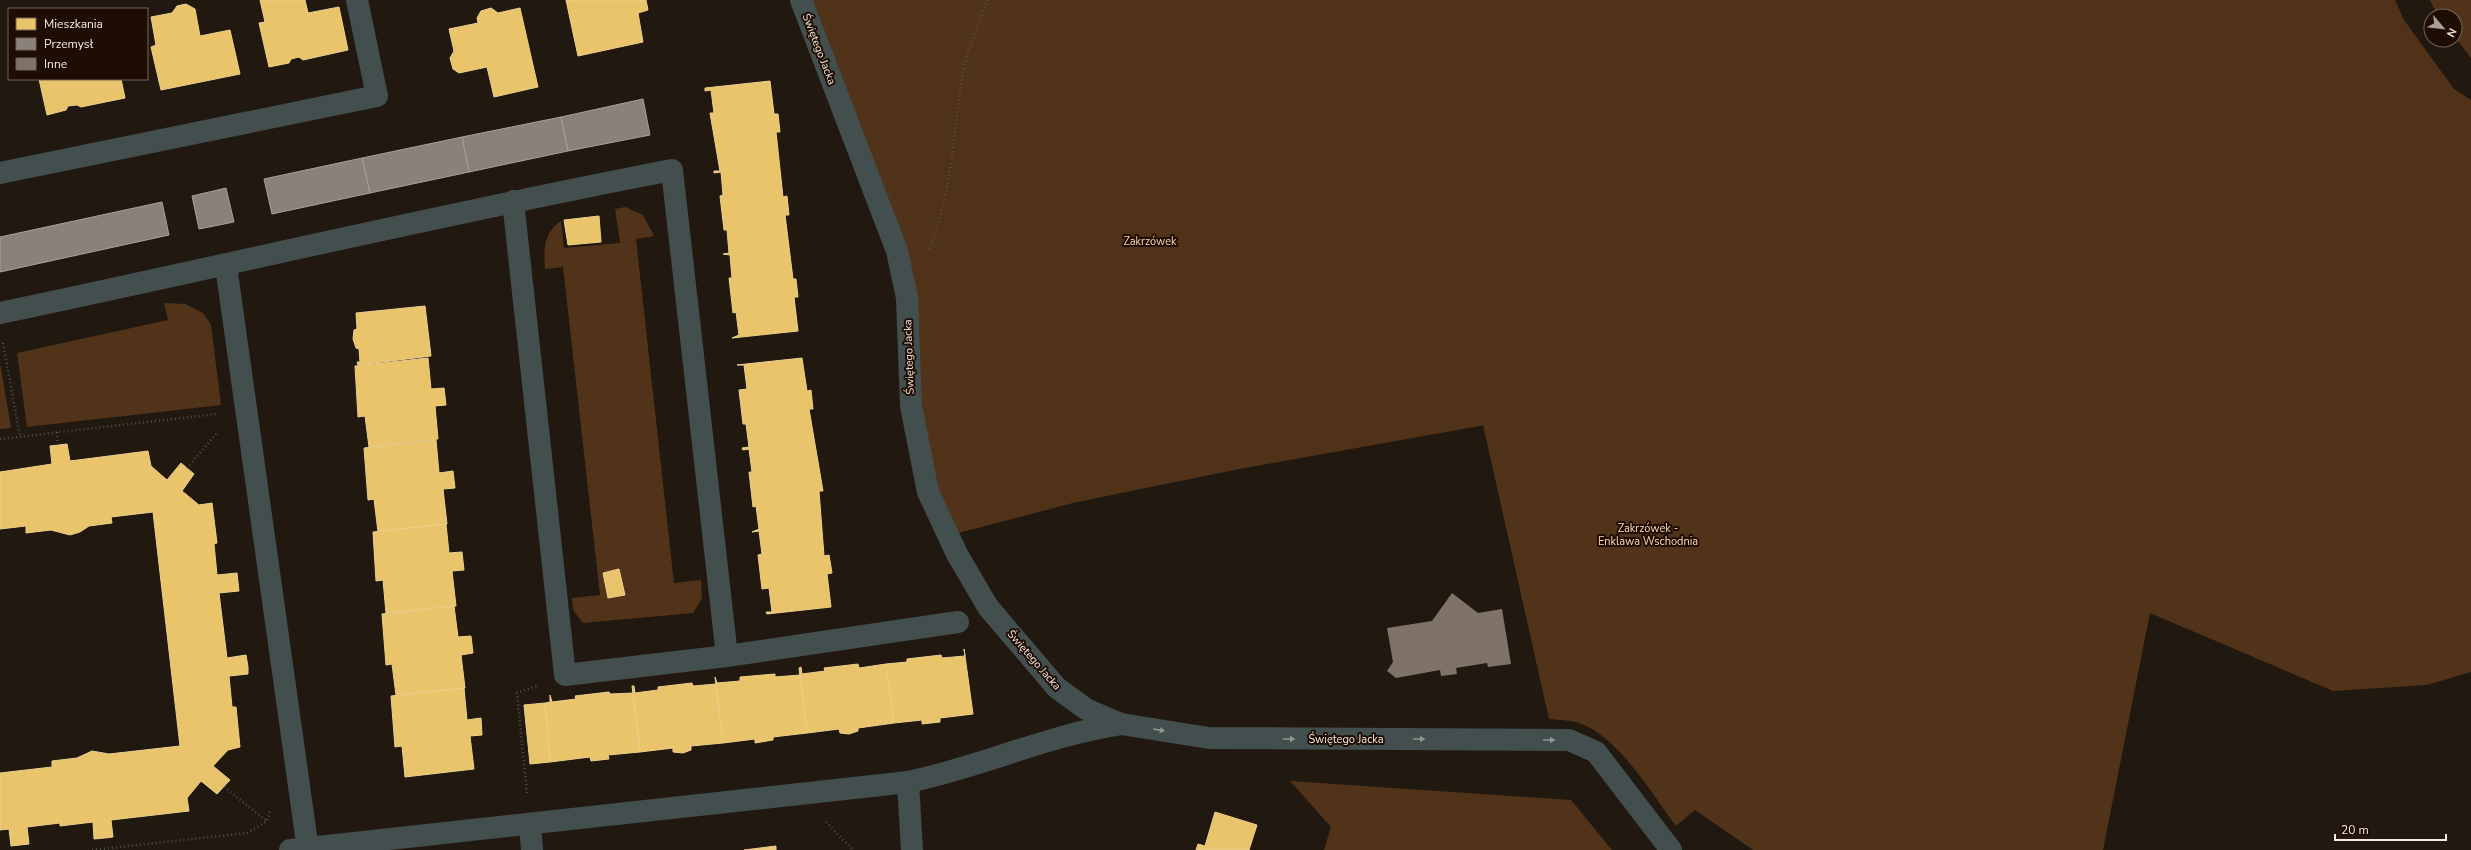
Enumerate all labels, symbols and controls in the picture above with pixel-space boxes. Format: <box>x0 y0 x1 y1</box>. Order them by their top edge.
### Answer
legend <box>8 8 148 80</box>
north arrow <box>2423 8 2463 48</box>
street label: Świętego Jacka <box>799 11 840 87</box>
text: Mieszkania <box>44 16 103 32</box>
text: N <box>2443 25 2460 40</box>
text: Przemysł <box>44 36 94 52</box>
text: Inne <box>44 56 67 72</box>
park label: Zakrzówek <box>1123 234 1177 249</box>
street label: Świętego Jacka <box>899 319 918 395</box>
park label: Zakrzówek - Enklawa Wschodnia <box>1598 521 1698 549</box>
street label: Świętego Jacka <box>1004 626 1065 693</box>
one-way arrow <box>1153 727 1165 733</box>
street label: Świętego Jacka <box>1308 731 1384 747</box>
one-way arrow <box>1283 736 1296 742</box>
one-way arrow <box>1413 736 1426 742</box>
one-way arrow <box>1543 737 1556 743</box>
scale bar <box>2335 816 2446 842</box>
text: 20 m <box>2341 822 2369 838</box>

